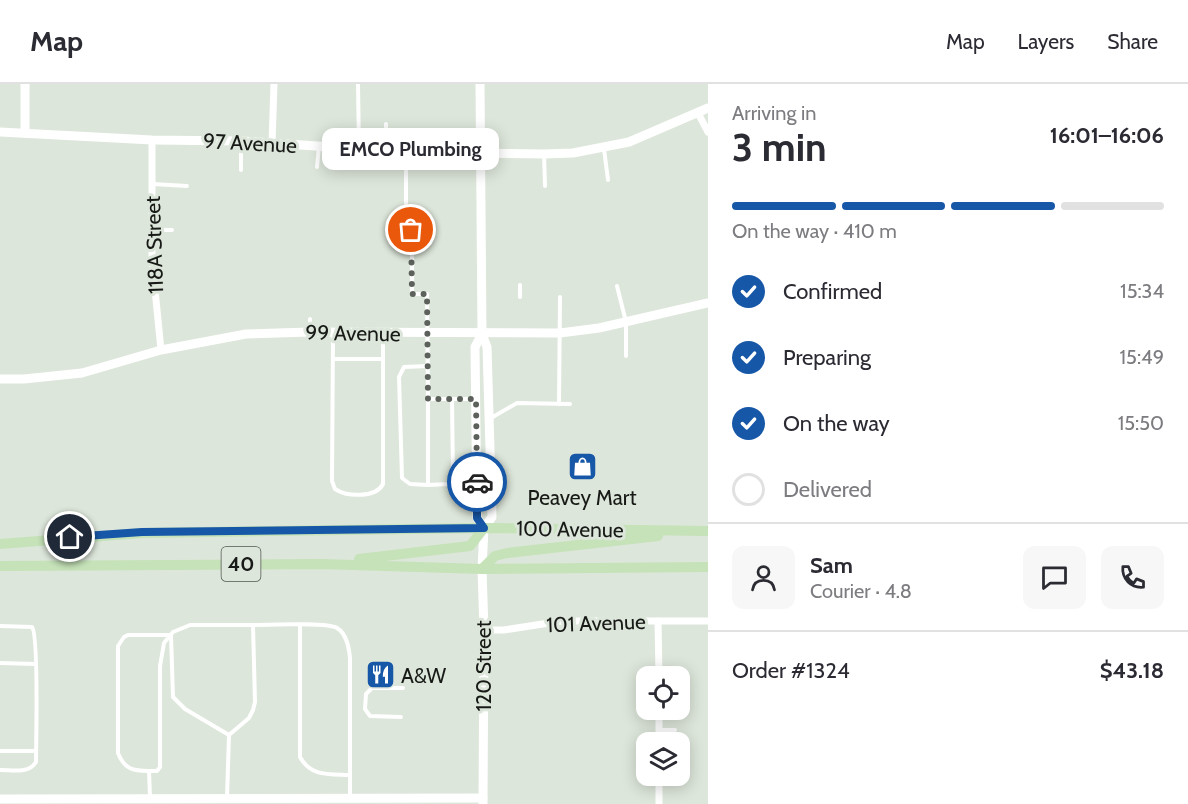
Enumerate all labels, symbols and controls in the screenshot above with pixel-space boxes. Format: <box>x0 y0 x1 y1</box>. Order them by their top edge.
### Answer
text: Map <box>30 24 83 58</box>
text: Map <box>946 29 985 54</box>
text: Layers <box>1018 29 1074 54</box>
text: Share <box>1107 29 1158 54</box>
text: Arriving in <box>732 101 816 125</box>
text: 16:01–16:06 <box>1050 122 1164 149</box>
text: 3 min <box>732 123 827 171</box>
street label: 97 Avenue <box>203 128 298 158</box>
callout: EMCO Plumbing <box>322 128 500 170</box>
text: EMCO Plumbing <box>339 137 482 161</box>
street label: 118A Street <box>140 196 168 294</box>
pin <box>385 204 436 255</box>
icon: bag <box>394 213 427 246</box>
text: On the way · 410 m <box>732 219 897 243</box>
icon: check <box>732 275 765 308</box>
text: Confirmed <box>783 278 882 305</box>
text: 15:34 <box>1120 279 1164 303</box>
street label: 99 Avenue <box>305 320 401 346</box>
icon: check <box>732 341 765 374</box>
text: Preparing <box>783 344 871 371</box>
text: 15:49 <box>1120 345 1164 369</box>
icon: check <box>732 407 765 440</box>
text: On the way <box>783 410 890 437</box>
text: 15:50 <box>1118 411 1164 435</box>
shop icon: Peavey Mart <box>566 450 598 482</box>
courier <box>447 452 507 512</box>
icon: car <box>461 466 494 499</box>
text: Delivered <box>783 476 872 503</box>
place label: Peavey Mart <box>527 485 637 510</box>
pin <box>44 511 95 562</box>
street label: 100 Avenue <box>516 516 624 542</box>
icon: home <box>53 520 86 553</box>
button: person <box>732 546 795 609</box>
button: chat <box>1023 546 1086 609</box>
button: phone <box>1101 546 1164 609</box>
road number: 40 <box>222 547 260 581</box>
text: Sam <box>810 552 853 579</box>
text: Courier · 4.8 <box>810 579 912 603</box>
street label: 101 Avenue <box>546 609 646 637</box>
street label: 120 Street <box>471 620 496 712</box>
text: Order #1324 <box>732 657 850 684</box>
text: $43.18 <box>1100 657 1164 684</box>
restaurant icon: A&W <box>364 659 396 691</box>
place label: A&W <box>401 663 446 688</box>
map controls <box>636 666 690 786</box>
button: locate <box>636 666 690 720</box>
button: layers <box>636 732 690 786</box>

